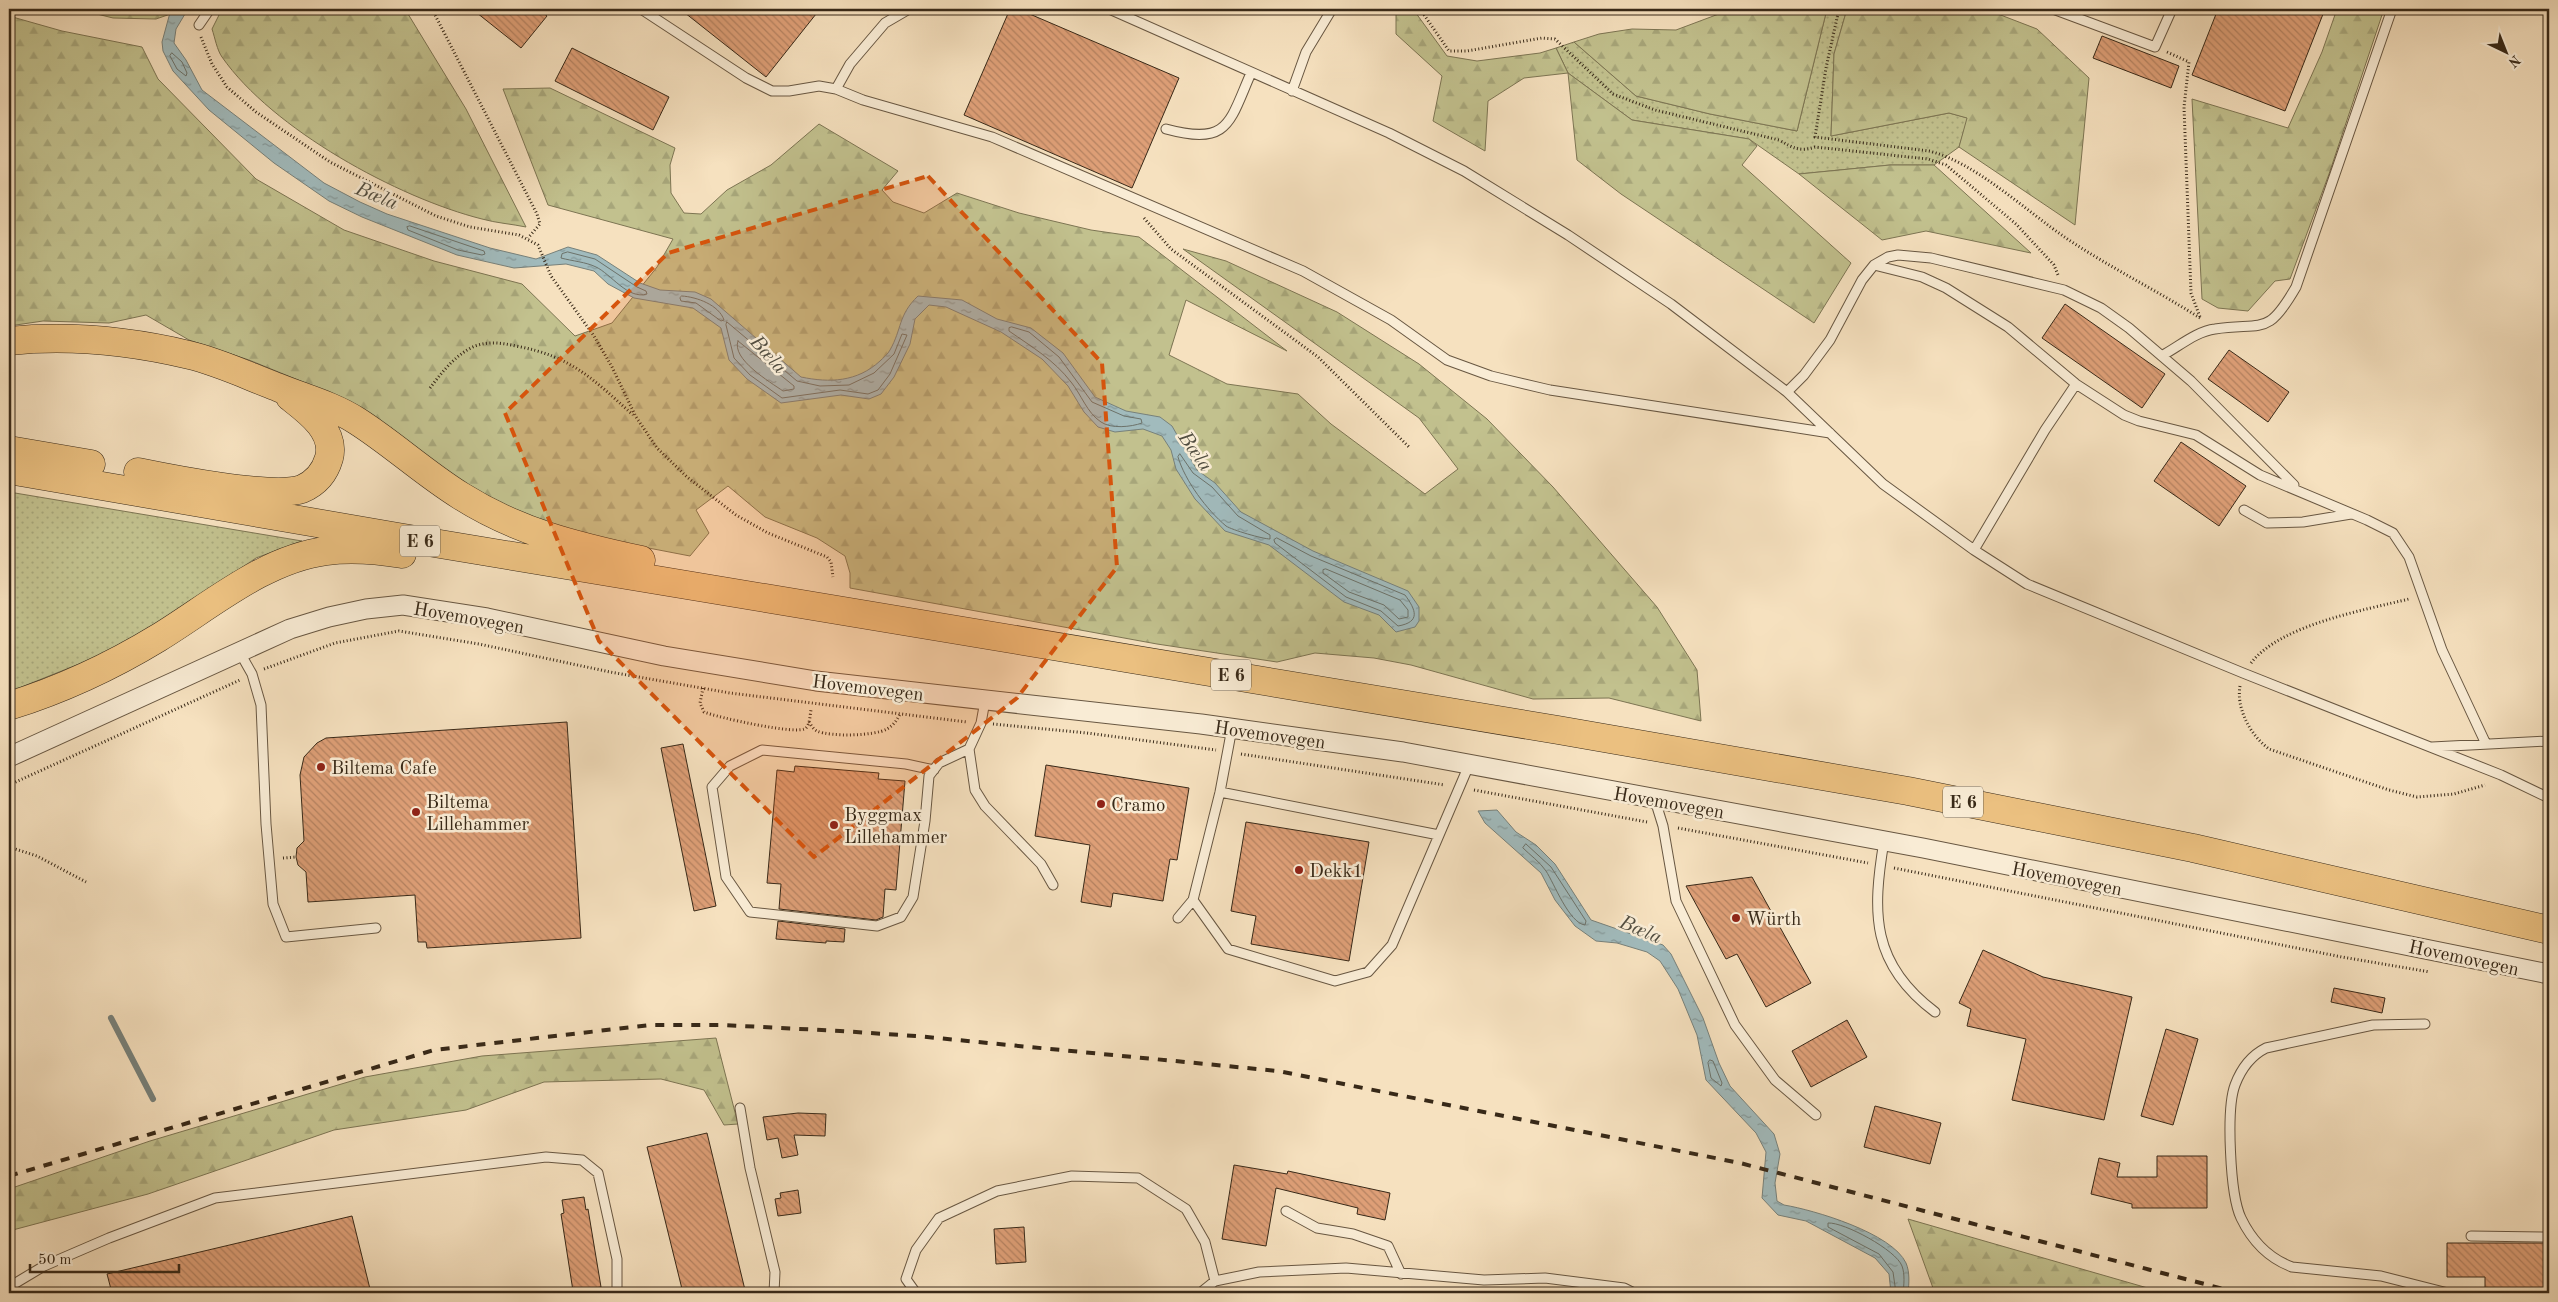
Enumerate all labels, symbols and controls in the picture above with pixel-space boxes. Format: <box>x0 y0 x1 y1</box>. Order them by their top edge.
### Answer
north arrow <box>2480 28 2530 78</box>
text: N <box>2505 52 2523 70</box>
water label: Bæla <box>351 179 401 214</box>
water label: Bæla <box>745 332 790 379</box>
water label: Bæla <box>1173 428 1215 476</box>
road number: E 6 <box>400 526 440 556</box>
street label: Hovemovegen <box>412 600 526 639</box>
road number: E 6 <box>1211 660 1251 690</box>
street label: Hovemovegen <box>811 673 925 706</box>
street label: Hovemovegen <box>1213 719 1327 754</box>
place label: Biltema Cafe <box>331 760 437 779</box>
marker: Biltema Cafe <box>315 761 327 773</box>
street label: Hovemovegen <box>1612 785 1726 824</box>
road number: E 6 <box>1943 786 1983 818</box>
place label: Biltema Lillehammer <box>426 794 529 835</box>
place label: Cramo <box>1111 797 1165 816</box>
marker: Cramo <box>1095 798 1107 810</box>
marker: Biltema Lillehammer <box>410 806 422 818</box>
place label: Byggmax Lillehammer <box>844 807 947 848</box>
marker: Byggmax Lillehammer <box>828 819 840 831</box>
street label: Hovemovegen <box>2010 860 2123 901</box>
place label: Dekk1 <box>1309 863 1363 882</box>
marker: Dekk1 <box>1293 864 1305 876</box>
place label: Würth <box>1746 911 1801 930</box>
marker: Würth <box>1730 912 1742 924</box>
water label: Bæla <box>1615 913 1665 949</box>
street label: Hovemovegen <box>2407 938 2520 980</box>
scale bar <box>30 1242 179 1274</box>
text: 50 m <box>38 1253 72 1268</box>

